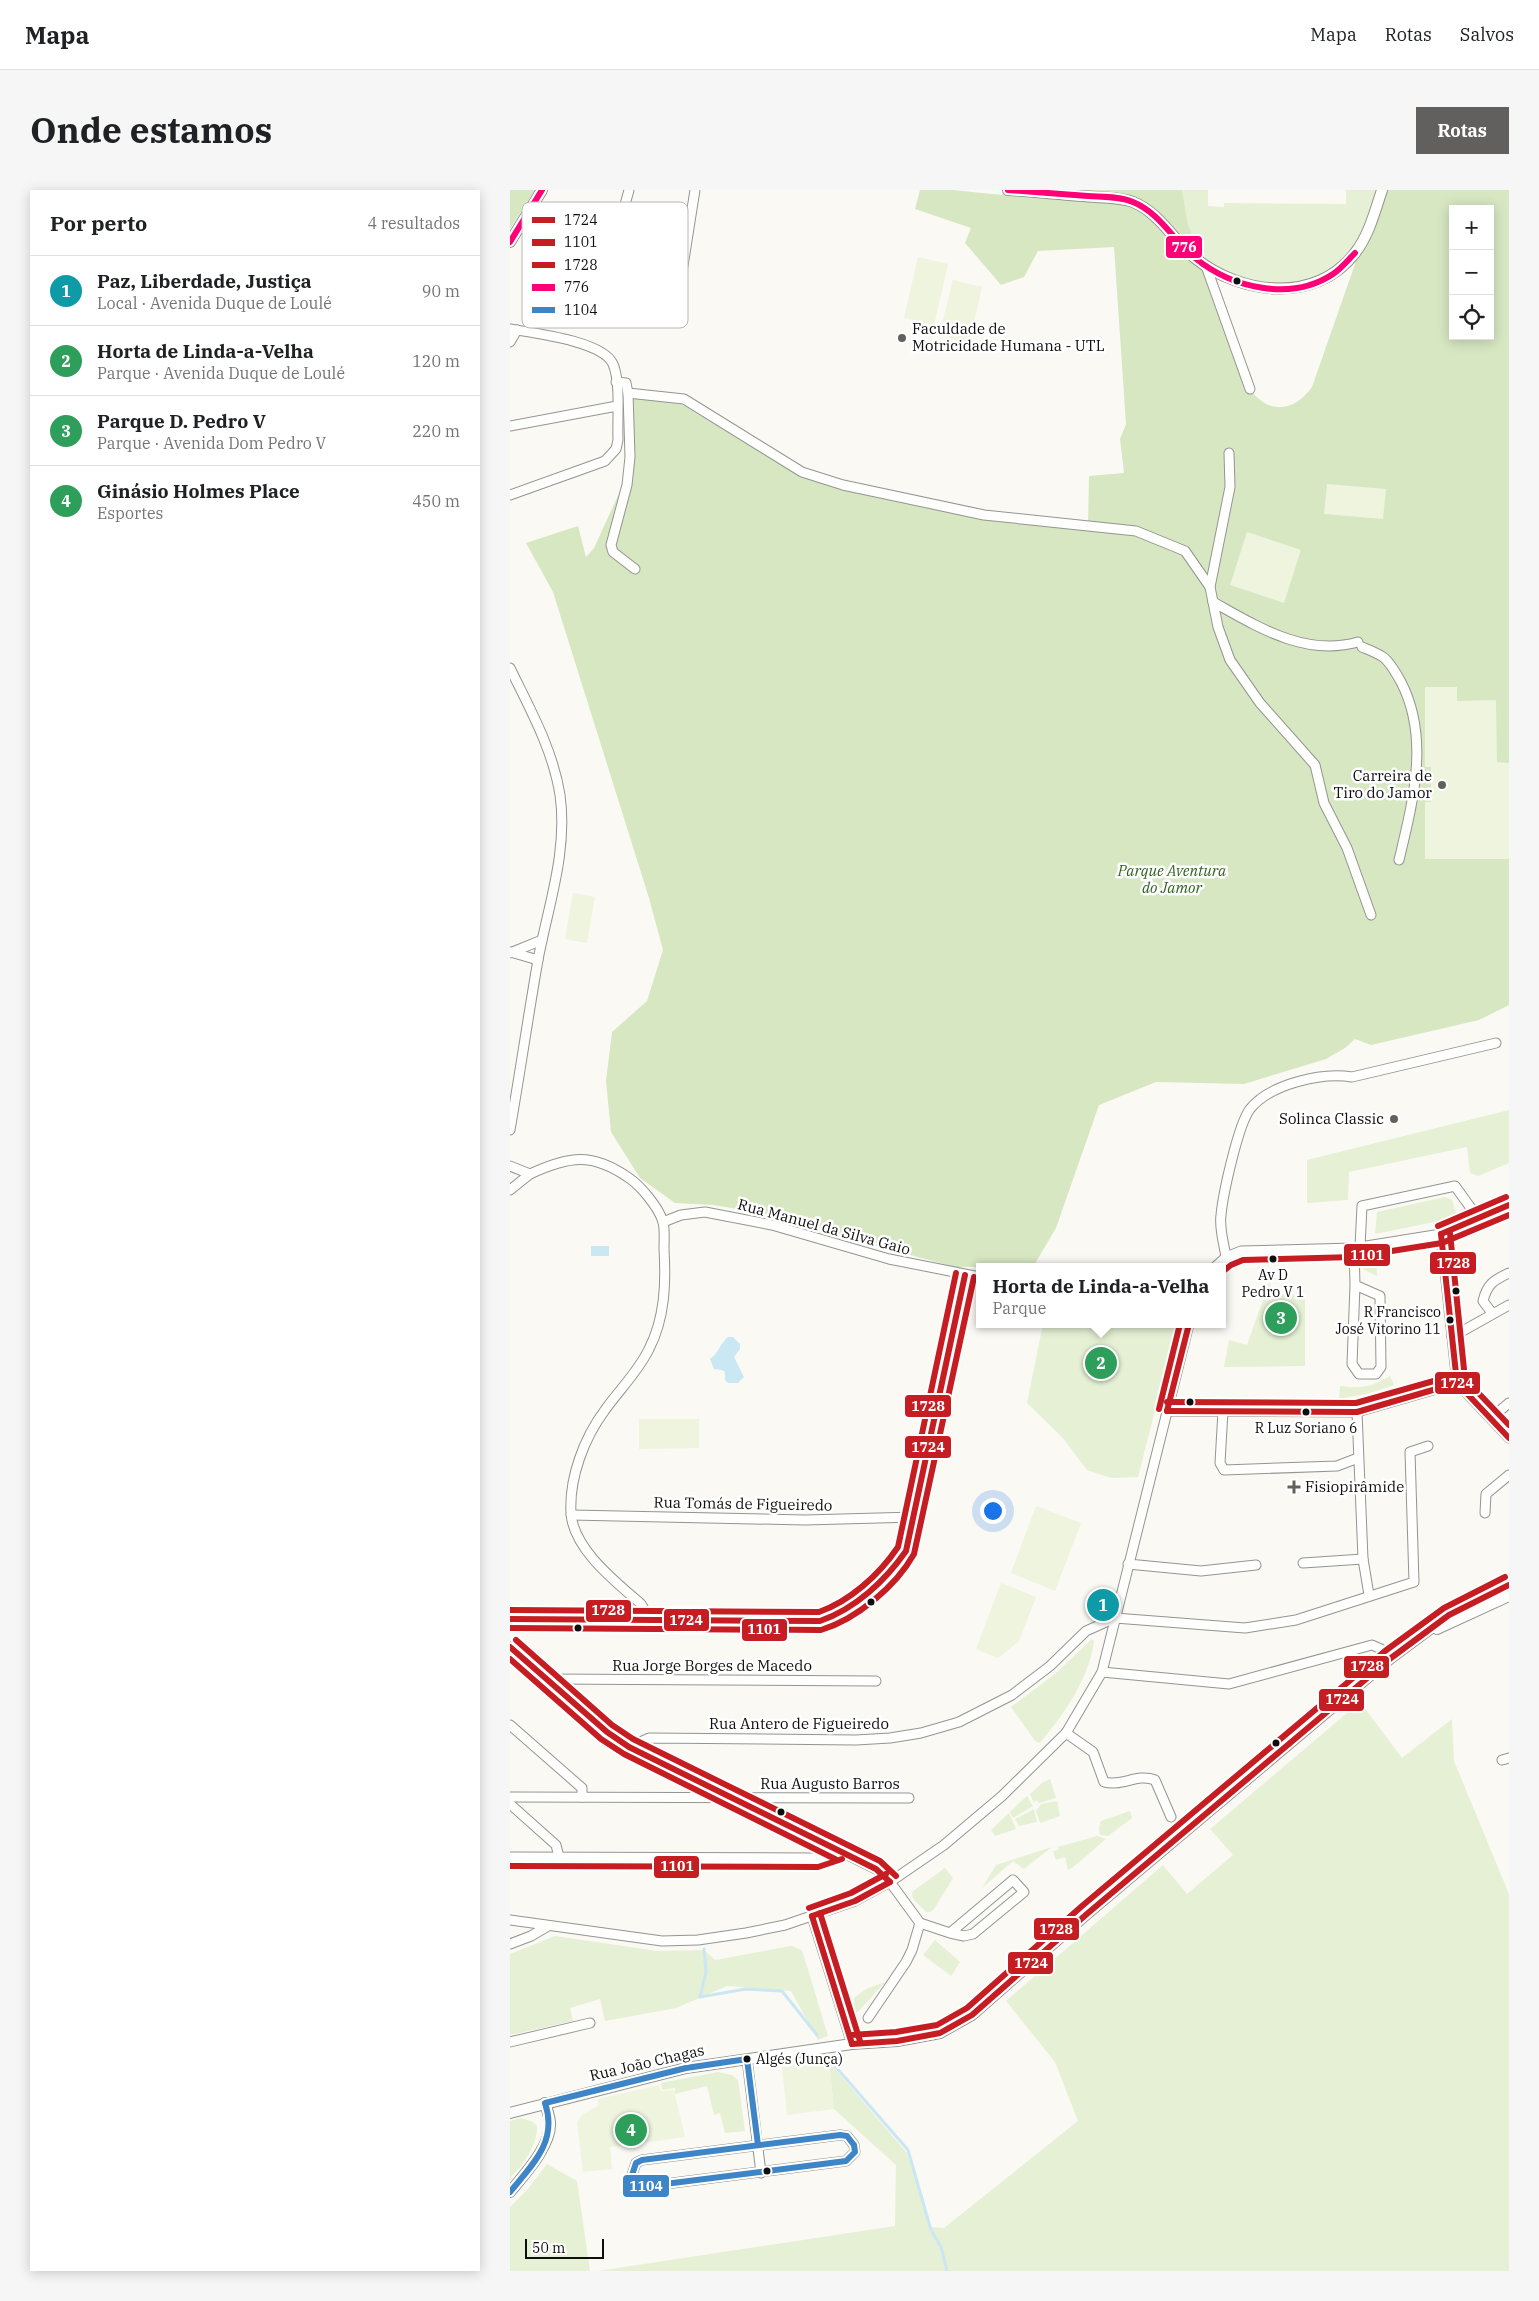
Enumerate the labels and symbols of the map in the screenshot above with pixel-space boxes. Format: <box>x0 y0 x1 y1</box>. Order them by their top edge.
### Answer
legend <box>522 202 688 328</box>
text: 1724 <box>564 211 598 229</box>
text: 1101 <box>564 233 598 251</box>
line badge: 776 <box>1165 235 1203 259</box>
text: 776 <box>1171 238 1197 256</box>
text: 1728 <box>564 256 598 274</box>
unlabelled marker <box>1232 276 1242 286</box>
text: 776 <box>564 278 589 296</box>
text: 1104 <box>564 301 598 319</box>
place label: Faculdade de Motricidade Humana - UTL <box>912 319 1105 355</box>
marker: Faculdade de Motricidade Humana - UTL <box>896 332 908 344</box>
place label: Carreira de Tiro do Jamor <box>1333 766 1432 802</box>
marker: Carreira de Tiro do Jamor <box>1436 779 1448 791</box>
park label: Parque Aventura do Jamor <box>1117 861 1227 897</box>
place label: Solinca Classic <box>1279 1109 1384 1128</box>
marker: Solinca Classic <box>1388 1113 1400 1125</box>
street label: Rua Manuel da Silva Gaio <box>736 1194 912 1259</box>
line badge: 1101 <box>1343 1243 1391 1267</box>
text: 1101 <box>1350 1246 1384 1264</box>
line badge: 1728 <box>1429 1251 1477 1275</box>
marker: Av D Pedro V 1 <box>1268 1254 1278 1264</box>
text: 1728 <box>1436 1254 1470 1272</box>
place label: Av D Pedro V 1 <box>1242 1266 1304 1301</box>
unlabelled marker <box>1451 1286 1461 1296</box>
pin: 3 <box>1265 1299 1297 1337</box>
place label: R Francisco José Vitorino 11 <box>1335 1303 1441 1338</box>
marker: R Francisco José Vitorino 11 <box>1445 1315 1455 1325</box>
pin: 2 <box>1085 1344 1117 1382</box>
line badge: 1724 <box>1434 1371 1481 1395</box>
text: 1724 <box>1440 1374 1474 1392</box>
line badge: 1728 <box>904 1394 952 1418</box>
text: 1728 <box>911 1397 945 1415</box>
unlabelled marker <box>1185 1397 1195 1407</box>
marker: R Luz Soriano 6 <box>1301 1407 1311 1417</box>
place label: R Luz Soriano 6 <box>1255 1419 1357 1437</box>
line badge: 1724 <box>904 1435 952 1459</box>
text: 1724 <box>911 1438 945 1456</box>
place label: Fisiopirâmide <box>1305 1477 1404 1496</box>
marker: Fisiopirâmide <box>1287 1480 1301 1494</box>
street label: Rua Tomás de Figueiredo <box>653 1492 833 1515</box>
your location <box>980 1498 1006 1524</box>
pin: 1 <box>1087 1586 1119 1624</box>
unlabelled marker <box>866 1597 876 1607</box>
line badge: 1728 <box>585 1599 632 1623</box>
text: 1728 <box>591 1601 625 1619</box>
line badge: 1724 <box>663 1608 710 1632</box>
text: 1724 <box>669 1611 703 1629</box>
line badge: 1101 <box>741 1618 788 1642</box>
text: 1101 <box>747 1620 781 1638</box>
unlabelled marker <box>573 1623 583 1633</box>
line badge: 1728 <box>1343 1655 1390 1679</box>
street label: Rua Jorge Borges de Macedo <box>612 1656 812 1675</box>
text: 1728 <box>1350 1657 1384 1675</box>
line badge: 1724 <box>1318 1688 1365 1712</box>
text: 1724 <box>1325 1690 1359 1708</box>
street label: Rua Antero de Figueiredo <box>709 1714 889 1733</box>
unlabelled marker <box>1271 1738 1281 1748</box>
street label: Rua Augusto Barros <box>760 1774 900 1793</box>
unlabelled marker <box>776 1807 786 1817</box>
line badge: 1101 <box>653 1855 700 1879</box>
text: 1101 <box>660 1857 694 1875</box>
line badge: 1728 <box>1033 1917 1080 1941</box>
text: 1728 <box>1039 1920 1073 1938</box>
line badge: 1724 <box>1007 1951 1054 1975</box>
text: 1724 <box>1014 1954 1048 1972</box>
street label: Rua João Chagas <box>588 2040 706 2085</box>
place label: Algés (Junça) <box>756 2050 843 2068</box>
marker: Algés (Junça) <box>742 2054 752 2064</box>
pin: 4 <box>615 2111 647 2149</box>
unlabelled marker <box>762 2166 772 2176</box>
line badge: 1104 <box>622 2174 670 2198</box>
text: 1104 <box>629 2177 663 2195</box>
scale bar <box>525 2236 604 2259</box>

